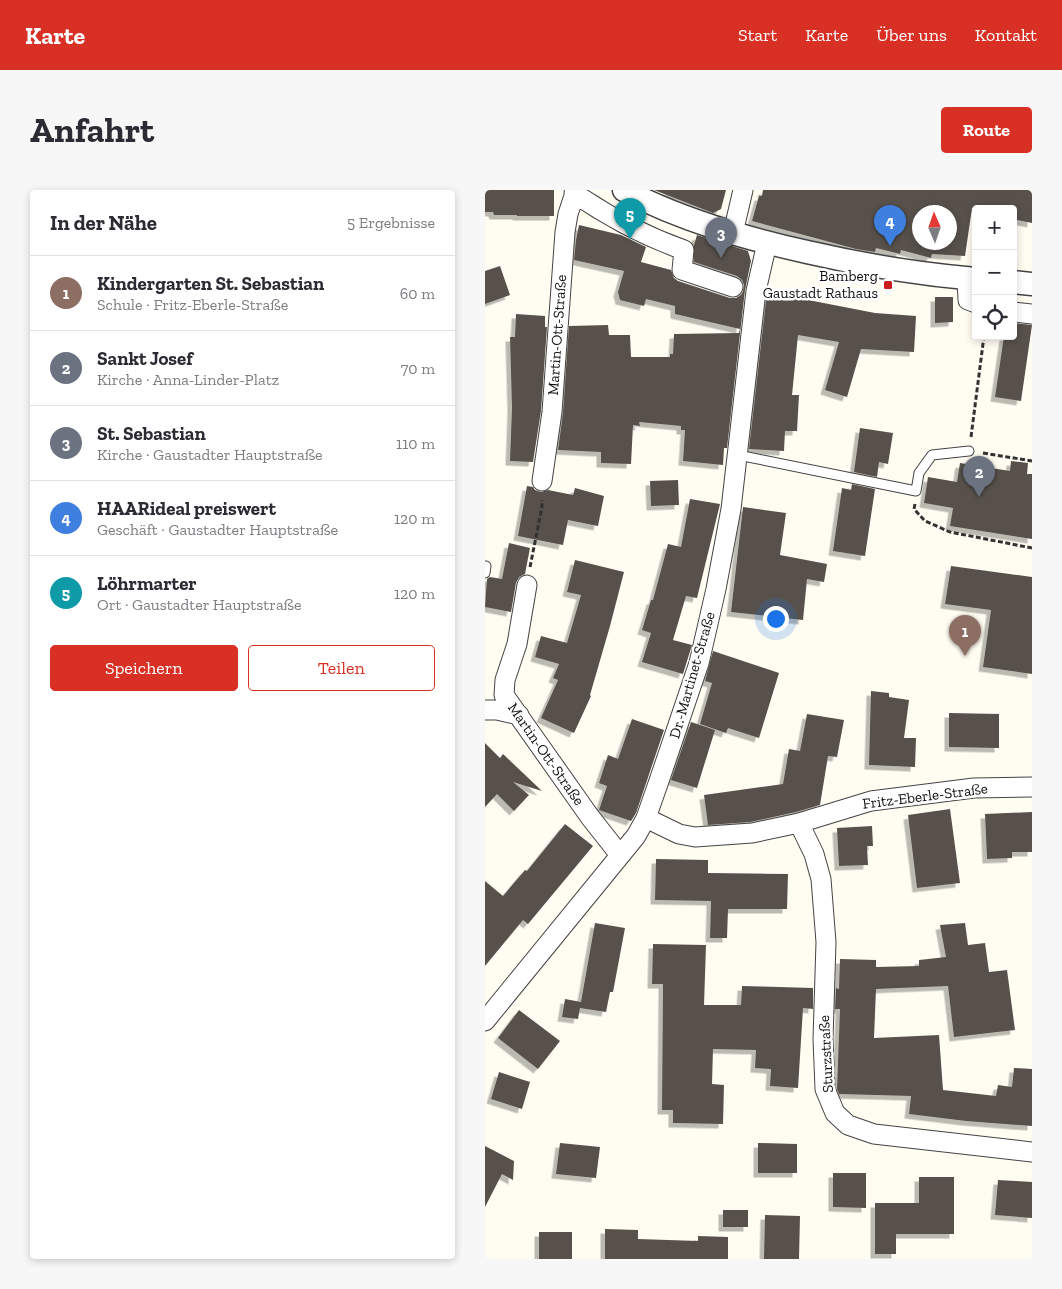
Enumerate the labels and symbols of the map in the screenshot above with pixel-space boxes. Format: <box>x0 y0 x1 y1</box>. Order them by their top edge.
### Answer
pin: 5 <box>614 198 646 239</box>
pin: 4 <box>874 205 906 246</box>
north arrow <box>912 205 957 250</box>
pin: 3 <box>705 217 737 258</box>
place label: Bamberg Gaustadt Rathaus <box>763 267 878 302</box>
street label: Martin-Ott-Straße <box>544 274 570 396</box>
marker: Bamberg Gaustadt Rathaus <box>882 279 894 291</box>
pin: 2 <box>963 456 995 497</box>
your location <box>763 606 789 632</box>
street label: Dr.-Martinet-Straße <box>665 609 719 741</box>
pin: 1 <box>949 615 981 656</box>
street label: Martin-Ott-Straße <box>504 699 588 809</box>
street label: Fritz-Eberle-Straße <box>861 779 989 813</box>
street label: Sturzstraße <box>815 1015 837 1093</box>

